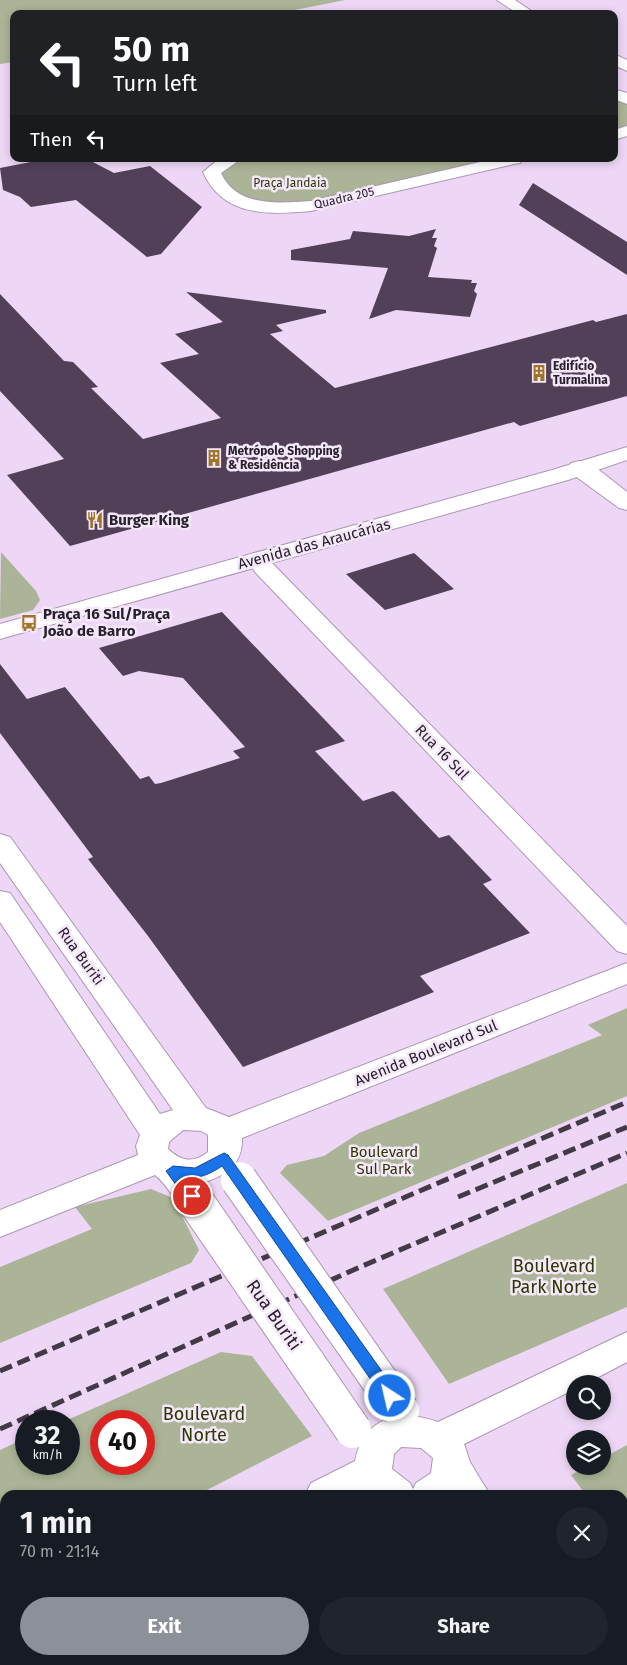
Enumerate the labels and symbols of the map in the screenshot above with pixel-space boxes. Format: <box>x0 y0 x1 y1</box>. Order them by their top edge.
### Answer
park label: Praça Jandaia <box>253 176 327 190</box>
street label: Quadra 205 <box>312 184 376 212</box>
place label: Edifício Turmalina <box>553 359 608 387</box>
building icon: Edifício Turmalina <box>529 363 549 383</box>
place label: Metrópole Shopping & Residência <box>228 444 340 472</box>
building icon: Metrópole Shopping & Residência <box>204 448 224 468</box>
restaurant icon: Burger King <box>85 510 105 530</box>
place label: Burger King <box>109 511 190 529</box>
street label: Avenida das Araucárias <box>236 515 392 573</box>
place label: Praça 16 Sul/Praça João de Barro <box>42 605 170 640</box>
bus stop icon: Praça 16 Sul/Praça João de Barro <box>19 613 39 633</box>
street label: Rua 16 Sul <box>411 721 473 784</box>
street label: Rua Buriti <box>54 923 108 989</box>
street label: Avenida Boulevard Sul <box>352 1016 500 1090</box>
park label: Boulevard Sul Park <box>350 1143 418 1178</box>
pin <box>171 1175 213 1217</box>
park label: Boulevard Park Norte <box>511 1255 597 1298</box>
street label: Rua Buriti <box>242 1276 306 1354</box>
position arrow <box>363 1369 415 1421</box>
park label: Boulevard Norte <box>163 1403 245 1446</box>
speed limit sign: 40 <box>90 1410 155 1475</box>

